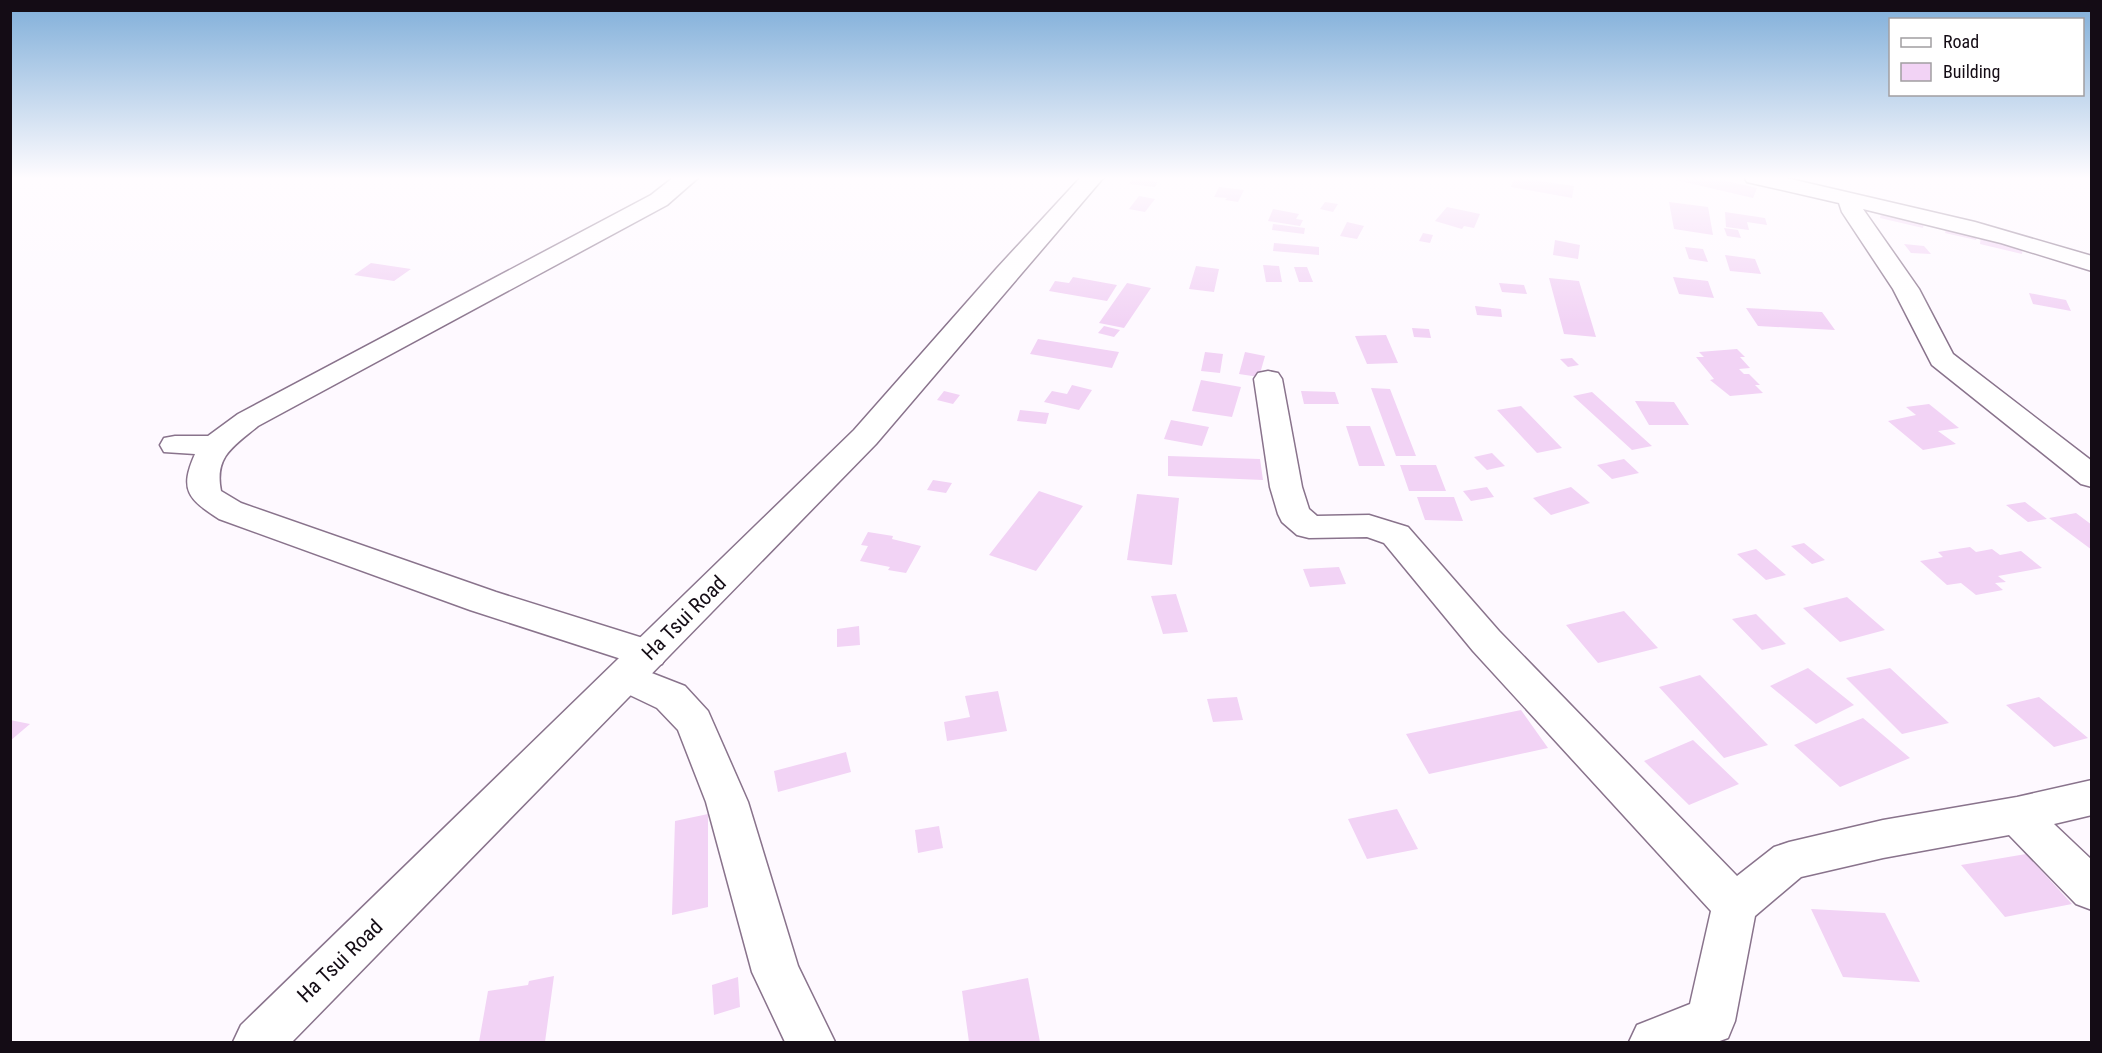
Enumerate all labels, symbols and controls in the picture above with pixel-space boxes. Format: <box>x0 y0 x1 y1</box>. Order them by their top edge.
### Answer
legend <box>1889 18 2084 96</box>
text: Road <box>1943 31 1979 52</box>
text: Building <box>1943 61 2000 82</box>
street label: Ha Tsui Road <box>637 571 731 665</box>
street label: Ha Tsui Road <box>293 915 387 1007</box>

